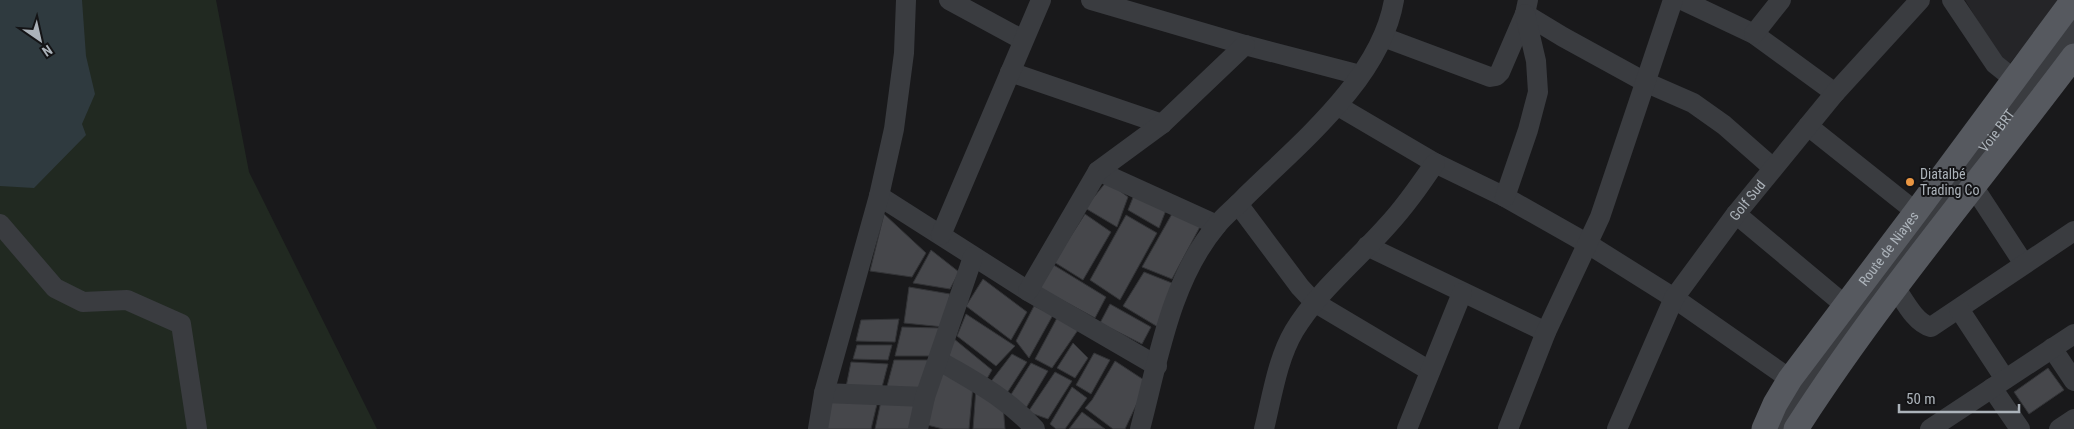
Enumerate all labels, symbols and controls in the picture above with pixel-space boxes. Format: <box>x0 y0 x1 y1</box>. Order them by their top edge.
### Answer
north arrow <box>15 15 65 65</box>
text: N <box>39 42 55 60</box>
street label: Voie BRT <box>1975 106 2018 155</box>
place label: Diatalbé Trading Co <box>1920 166 1980 198</box>
marker: Diatalbé Trading Co <box>1904 176 1916 188</box>
street label: Golf Sud <box>1726 177 1768 223</box>
street label: Route de Niayes <box>1855 208 1922 289</box>
scale bar <box>1899 382 2019 414</box>
text: 50 m <box>1906 390 1936 408</box>

